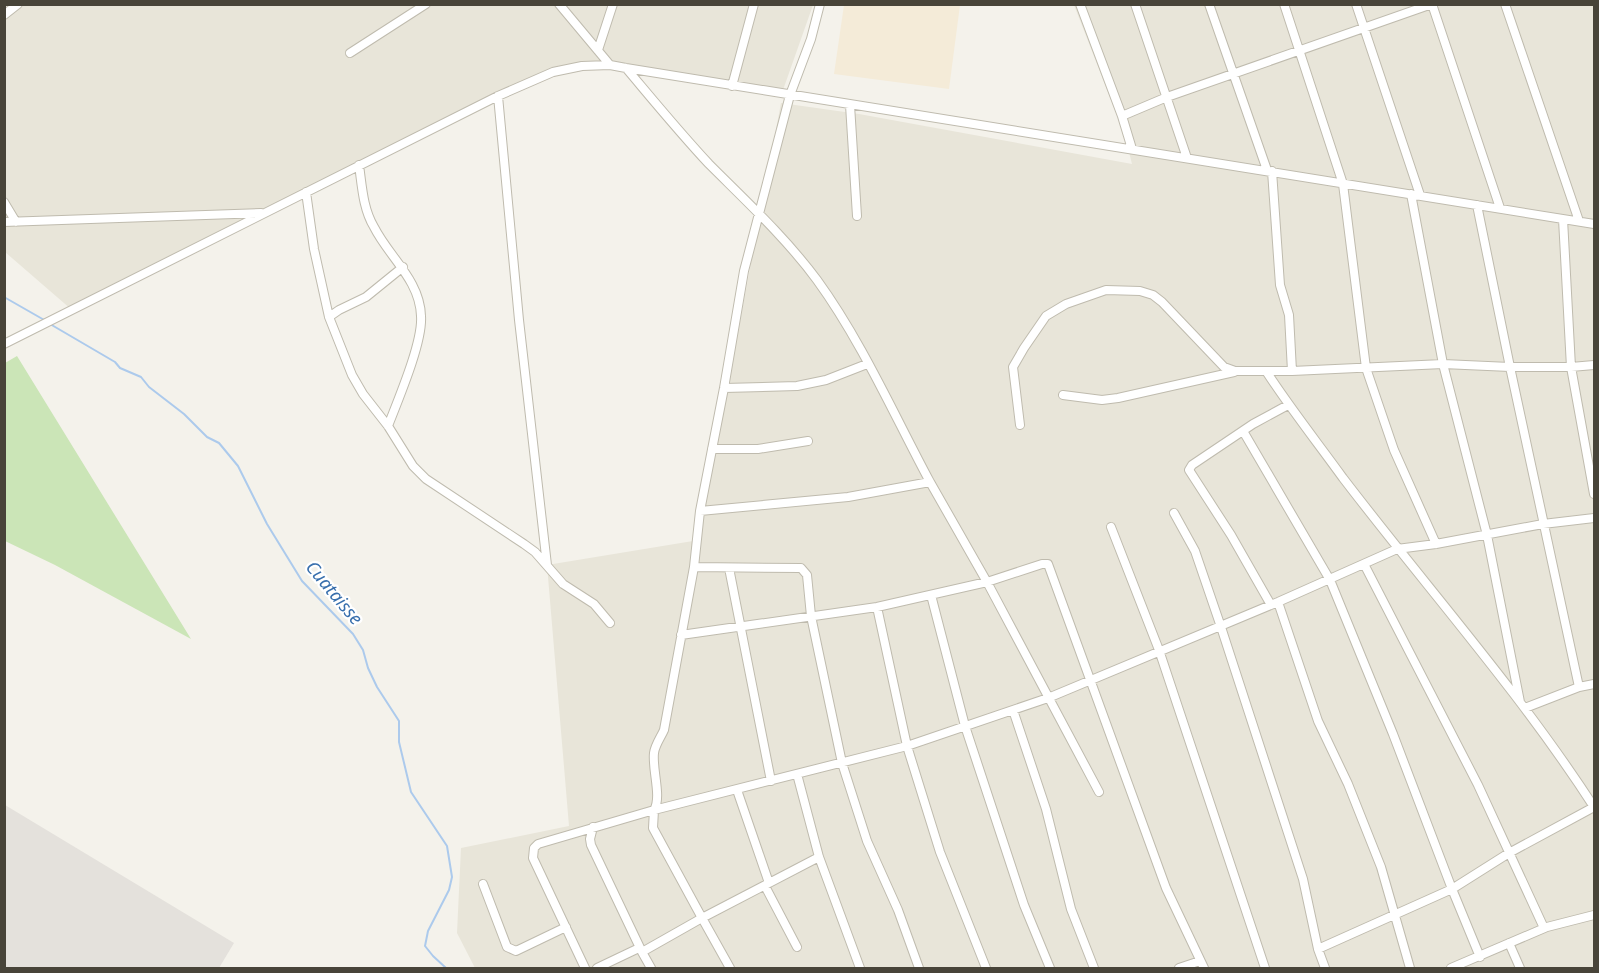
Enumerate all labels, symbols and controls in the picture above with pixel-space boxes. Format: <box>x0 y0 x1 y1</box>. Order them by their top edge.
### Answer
water label: Cuataisse <box>301 555 369 629</box>

